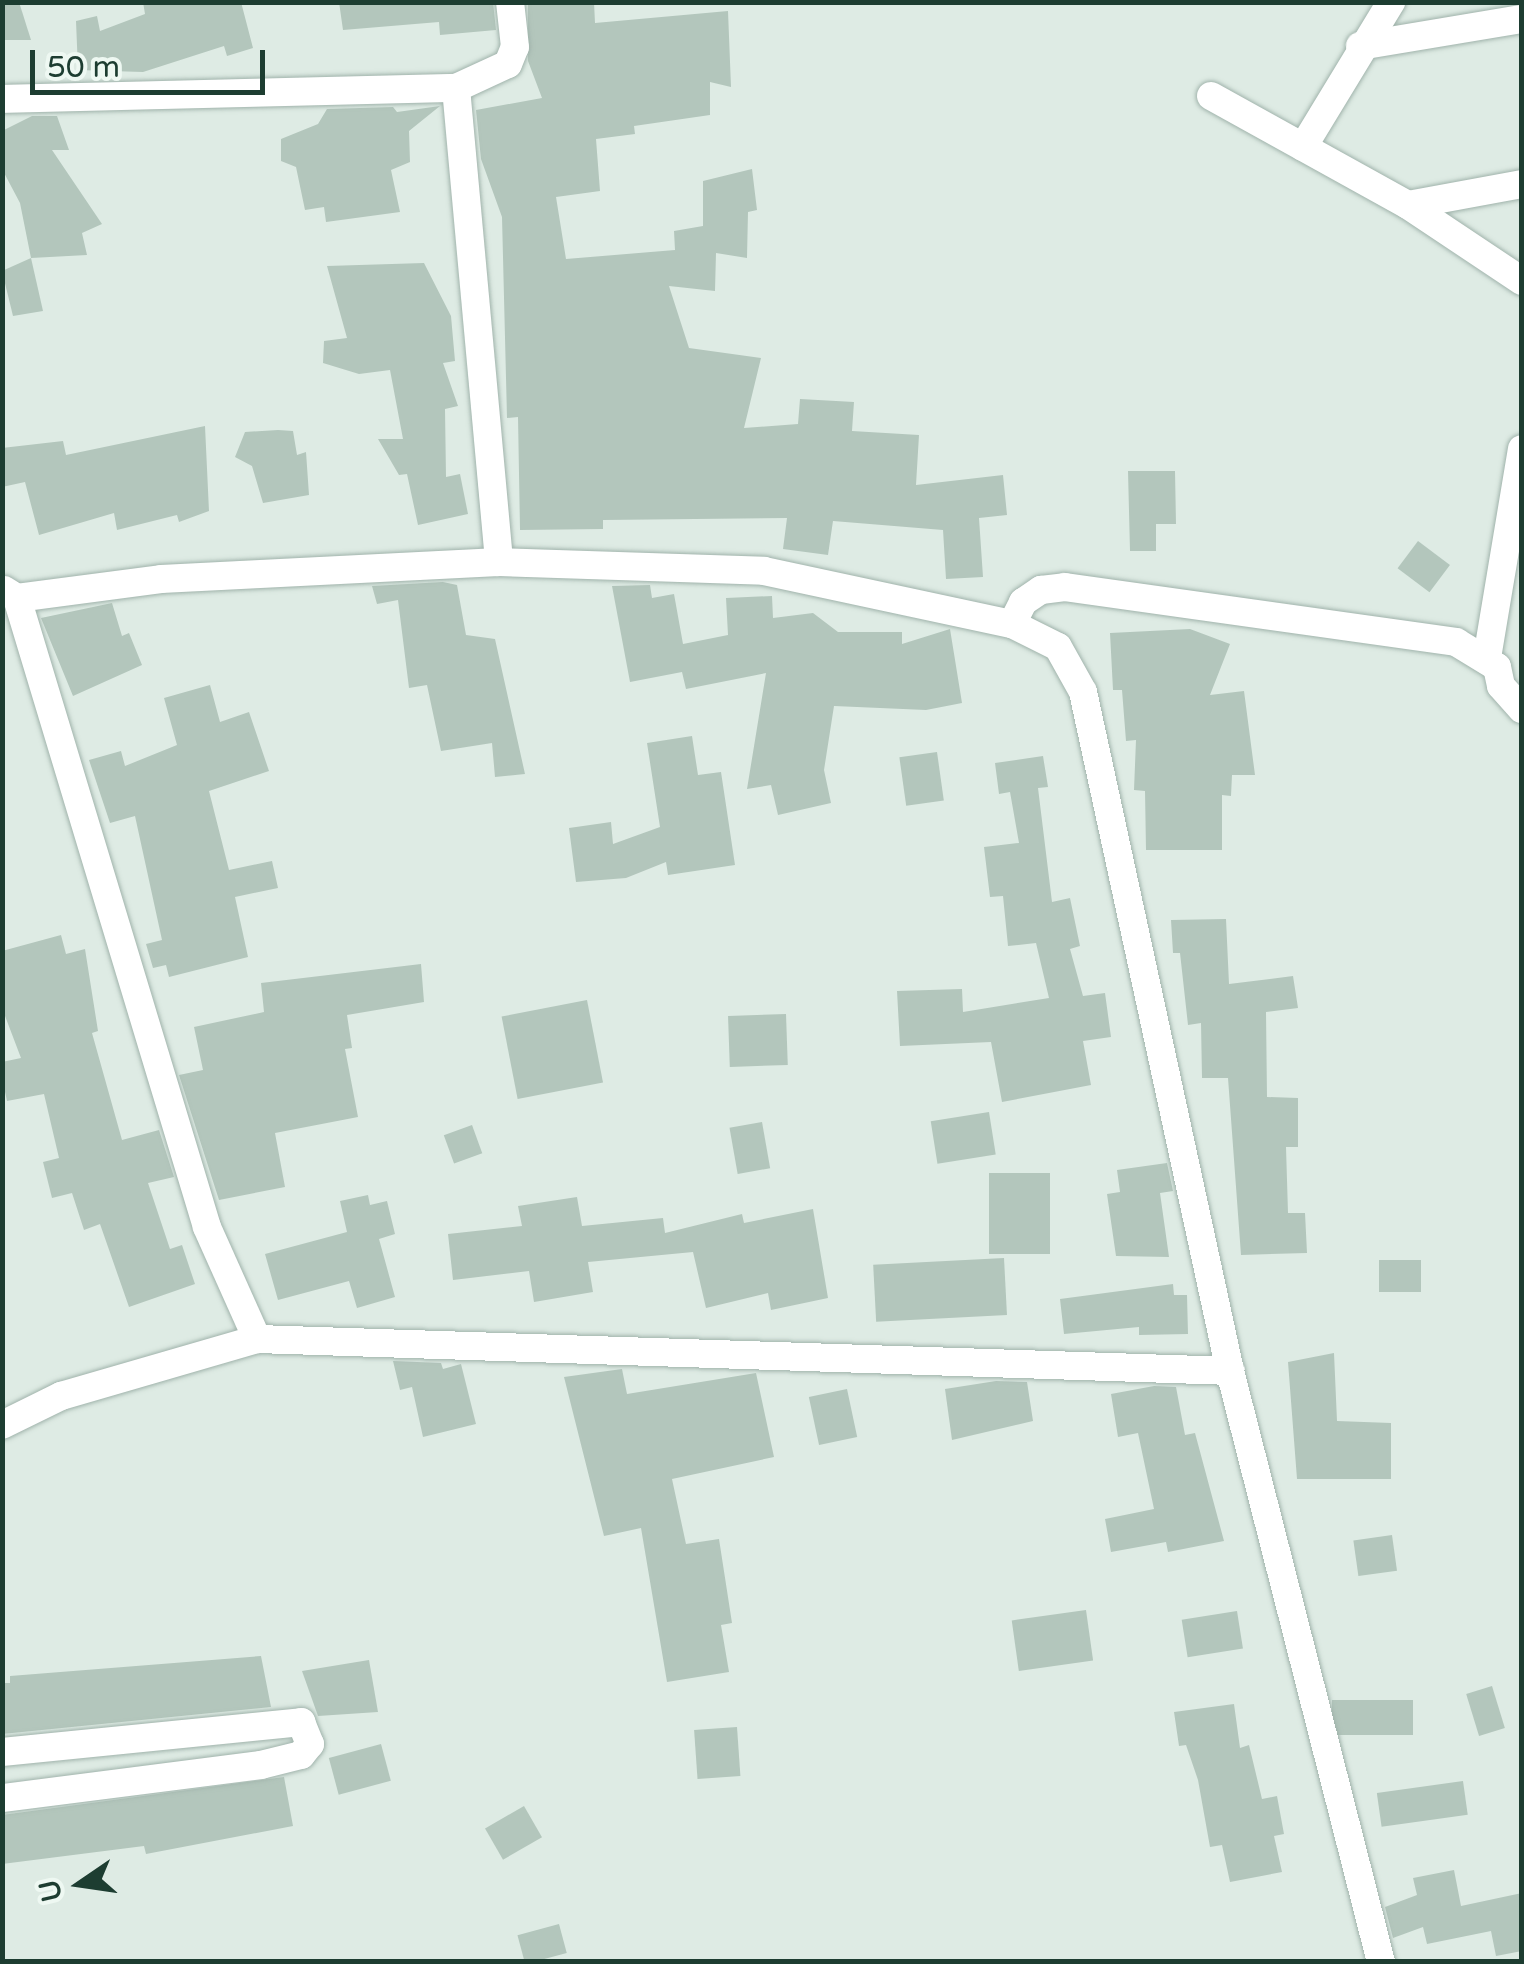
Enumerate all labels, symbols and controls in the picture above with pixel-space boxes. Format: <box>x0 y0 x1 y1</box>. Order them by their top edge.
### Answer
scale bar <box>35 30 270 92</box>
text: 50 m <box>47 49 120 86</box>
north arrow <box>30 1834 130 1934</box>
text: U <box>32 1877 70 1905</box>

